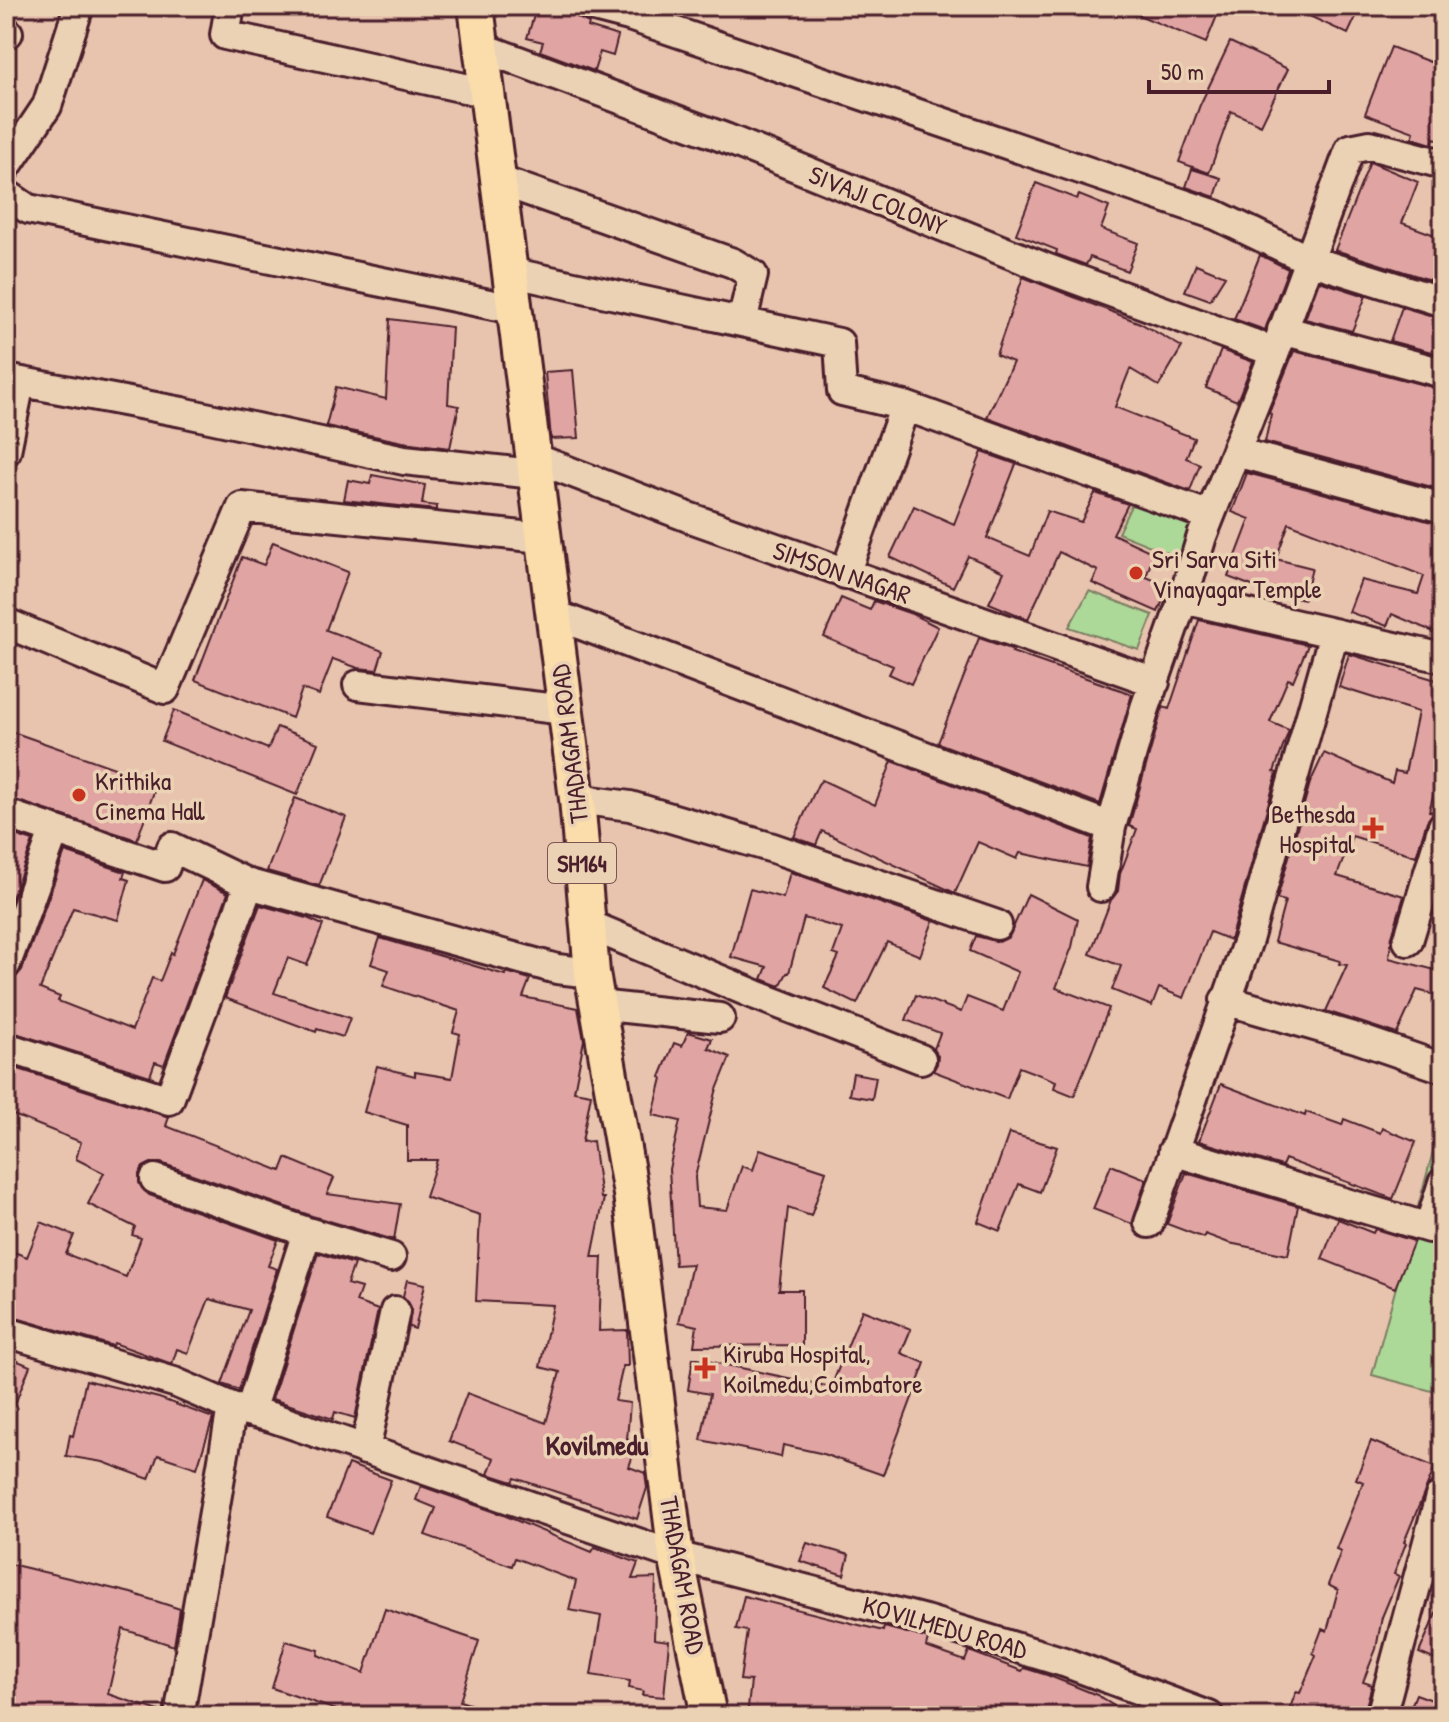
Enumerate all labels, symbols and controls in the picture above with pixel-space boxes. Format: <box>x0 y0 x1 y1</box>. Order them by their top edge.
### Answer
scale bar <box>1149 44 1329 94</box>
text: 50 m <box>1161 55 1204 87</box>
street label: SIVAJI COLONY <box>804 157 952 244</box>
street label: SIMSON NAGAR <box>769 532 916 612</box>
place label: Sri Sarva Siti Vinayagar Temple <box>1152 541 1322 606</box>
marker: Sri Sarva Siti Vinayagar Temple <box>1127 564 1145 582</box>
street label: THADAGAM ROAD <box>542 662 596 826</box>
place label: Krithika Cinema Hall <box>95 763 205 828</box>
marker: Krithika Cinema Hall <box>70 786 88 804</box>
place label: Bethesda Hospital <box>1271 796 1355 861</box>
marker: Bethesda Hospital <box>1362 817 1384 839</box>
road number: SH164 <box>548 843 616 883</box>
place label: Kiruba Hospital, Koilmedu,Coimbatore <box>723 1336 923 1401</box>
marker: Kiruba Hospital, Koilmedu,Coimbatore <box>694 1357 716 1379</box>
district label: Kovilmedu <box>545 1426 649 1464</box>
street label: THADAGAM ROAD <box>652 1493 714 1657</box>
street label: KOVILMEDU ROAD <box>859 1587 1032 1667</box>

